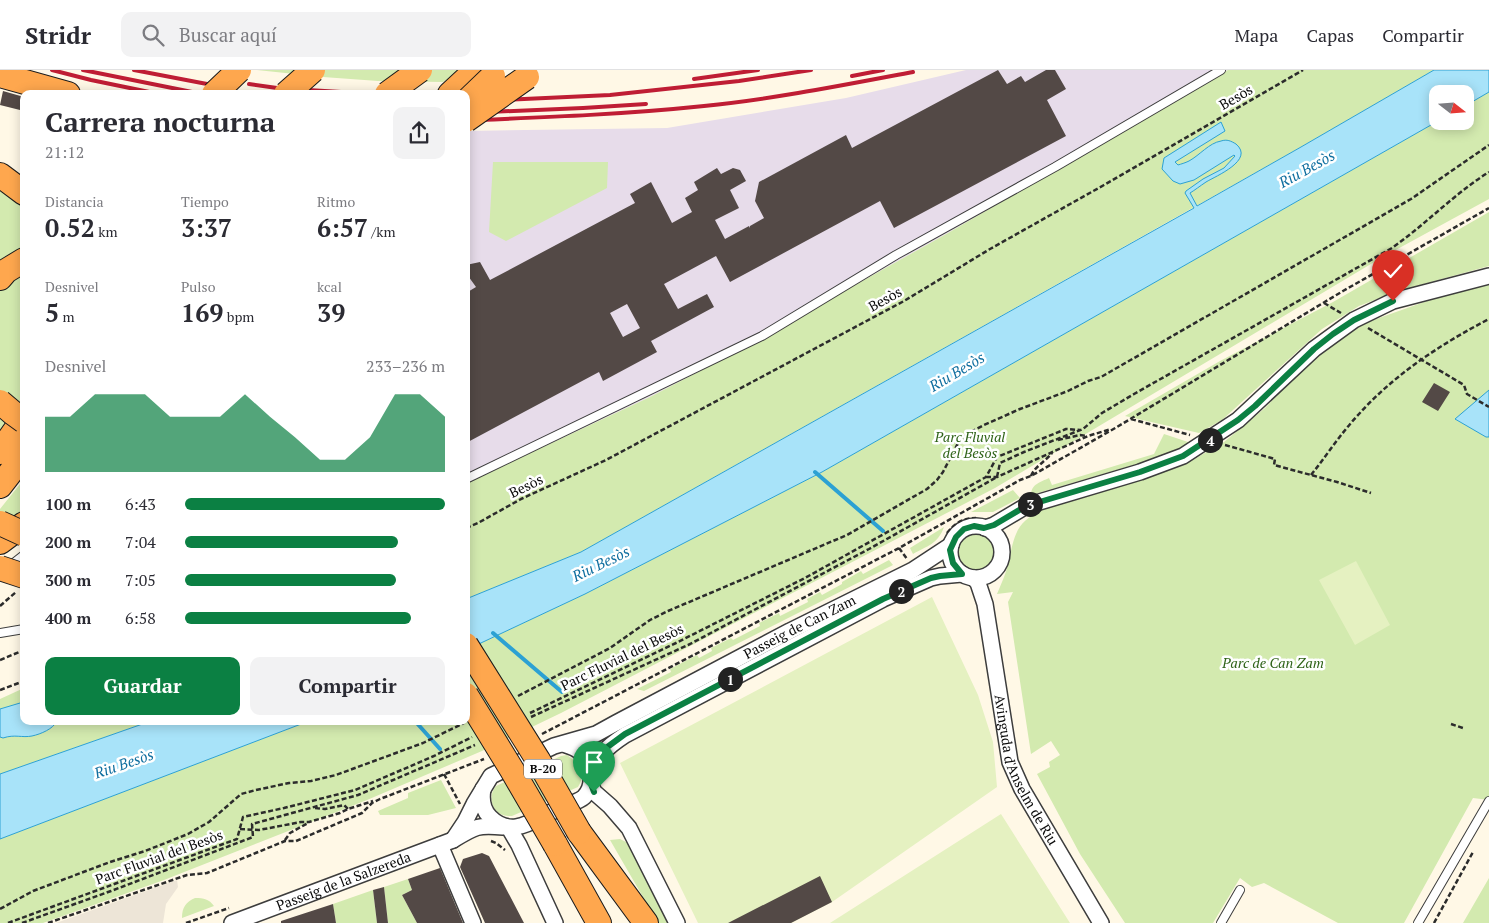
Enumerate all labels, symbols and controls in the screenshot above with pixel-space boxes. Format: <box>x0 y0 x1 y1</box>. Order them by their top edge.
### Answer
search box <box>121 12 471 57</box>
text: Stridr <box>25 19 91 51</box>
icon: search <box>139 21 167 49</box>
text: Buscar aquí <box>179 22 277 47</box>
text: Mapa <box>1234 23 1278 47</box>
text: Capas <box>1306 23 1354 47</box>
text: Compartir <box>1382 23 1464 47</box>
street label: Besòs <box>1216 79 1256 114</box>
north arrow <box>1429 85 1474 130</box>
map controls <box>1429 85 1474 130</box>
text: Carrera nocturna <box>45 103 275 140</box>
button: share <box>393 107 445 159</box>
text: 21:12 <box>45 141 84 163</box>
water label: Riu Besòs <box>1274 144 1338 192</box>
text: Distancia <box>45 192 104 211</box>
text: Tiempo <box>181 192 229 211</box>
text: Ritmo <box>317 192 355 211</box>
text: 0.52 <box>45 211 95 244</box>
text: 3:37 <box>181 211 232 244</box>
text: 6:57 <box>317 211 368 244</box>
text: km <box>95 222 118 241</box>
text: /km <box>368 222 395 241</box>
pin <box>1372 250 1414 301</box>
icon: check <box>1379 257 1407 285</box>
text: Desnivel <box>45 277 99 296</box>
text: Pulso <box>181 277 215 296</box>
text: kcal <box>317 277 342 296</box>
street label: Besòs <box>865 282 905 315</box>
text: 5 <box>45 296 59 329</box>
text: 169 <box>181 296 223 329</box>
text: 39 <box>317 296 345 329</box>
text: m <box>59 307 75 326</box>
text: bpm <box>223 307 254 326</box>
water label: Riu Besòs <box>924 347 988 396</box>
text: Desnivel <box>45 355 106 377</box>
text: 233–236 m <box>366 355 445 377</box>
park label: Parc Fluvial del Besòs <box>934 427 1005 462</box>
pin: 4 <box>1198 428 1222 452</box>
text: 4 <box>1207 431 1214 450</box>
street label: Besòs <box>506 469 546 502</box>
pin: 3 <box>1018 492 1042 516</box>
text: 100 m <box>45 493 91 515</box>
text: 6:43 <box>125 493 156 515</box>
text: 3 <box>1027 495 1034 514</box>
text: 200 m <box>45 531 91 553</box>
text: 7:04 <box>125 531 156 553</box>
water label: Riu Besòs <box>568 541 633 586</box>
text: 300 m <box>45 569 91 591</box>
text: 7:05 <box>125 569 156 591</box>
pin: 2 <box>888 578 914 604</box>
text: 2 <box>898 582 905 601</box>
street label: Passeig de Can Zam <box>740 590 859 663</box>
text: 400 m <box>45 607 91 629</box>
text: 6:58 <box>125 607 156 629</box>
street label: Parc Fluvial del Besòs <box>557 619 686 695</box>
park label: Parc de Can Zam <box>1221 653 1324 672</box>
button: Guardar <box>45 657 240 715</box>
button: Compartir <box>250 657 445 715</box>
pin: 1 <box>718 666 742 692</box>
text: 1 <box>727 670 734 689</box>
street label: Avinguda d'Anselm de Riu <box>990 693 1063 848</box>
pin <box>573 741 615 792</box>
water label: Riu Besòs <box>90 744 156 783</box>
icon: arrive <box>580 748 608 776</box>
road number: B-20 <box>524 760 562 779</box>
street label: Parc Fluvial del Besòs <box>92 825 225 888</box>
street label: Passeig de la Salzereda <box>273 847 413 915</box>

